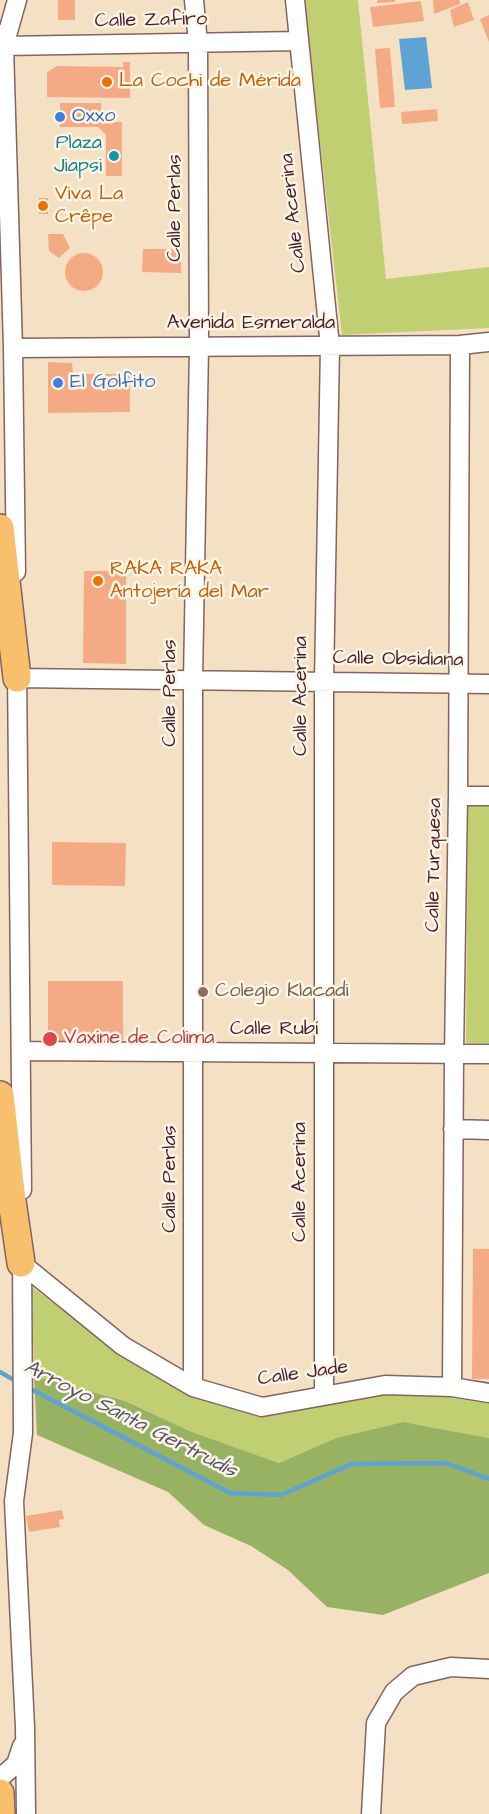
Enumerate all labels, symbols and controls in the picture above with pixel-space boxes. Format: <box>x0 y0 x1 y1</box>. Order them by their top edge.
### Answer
street label: Calle Zafiro <box>95 8 207 34</box>
place label: La Cochi de Mérida <box>119 70 301 94</box>
marker: La Cochi de Mérida <box>100 75 114 89</box>
place label: Oxxo <box>72 105 115 129</box>
marker: Oxxo <box>53 110 67 124</box>
place label: Plaza Jiapsi <box>54 132 102 179</box>
marker: Plaza Jiapsi <box>107 149 121 163</box>
street label: Calle Acerina <box>276 152 312 274</box>
street label: Calle Perlas <box>164 154 188 262</box>
place label: Viva La Crêpe <box>55 183 123 230</box>
marker: Viva La Crêpe <box>36 199 50 213</box>
street label: Avenida Esmeralda <box>167 312 335 336</box>
place label: El Golfito <box>70 371 155 395</box>
marker: El Golfito <box>51 376 65 390</box>
place label: RAKA RAKA Antojería del Mar <box>110 558 269 605</box>
marker: RAKA RAKA Antojería del Mar <box>91 574 105 588</box>
street label: Calle Acerina <box>290 636 314 756</box>
street label: Calle Perlas <box>159 639 183 747</box>
street label: Calle Obsidiana <box>332 647 464 673</box>
street label: Calle Turquesa <box>422 798 448 932</box>
place label: Colegio Klacadi <box>215 980 349 1004</box>
marker: Colegio Klacadi <box>196 985 210 999</box>
street label: Calle Rubí <box>230 1018 318 1042</box>
place label: Vaxine de Colima <box>64 1027 214 1051</box>
marker: Vaxine de Colima <box>41 1030 59 1048</box>
street label: Calle Acerina <box>289 1122 313 1242</box>
street label: Calle Perlas <box>159 1125 183 1233</box>
water label: Arroyo Santa Gertrudis <box>20 1355 240 1485</box>
street label: Calle Jade <box>256 1356 350 1392</box>

